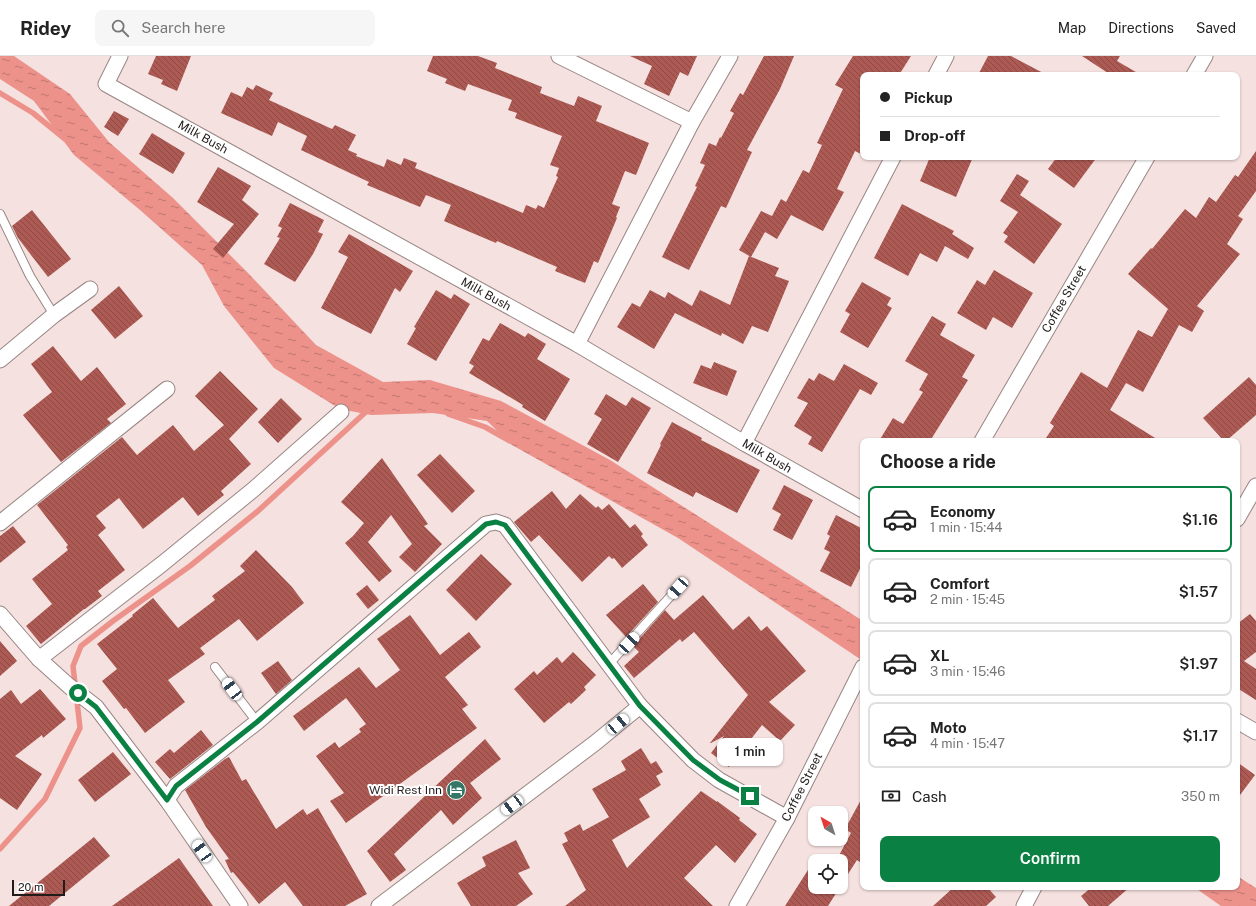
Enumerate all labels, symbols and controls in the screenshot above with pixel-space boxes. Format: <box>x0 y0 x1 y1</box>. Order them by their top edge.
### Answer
search box <box>95 10 375 46</box>
text: Ridey <box>20 17 71 39</box>
icon: search <box>109 17 131 39</box>
text: Search here <box>141 19 225 36</box>
text: Map <box>1058 20 1086 36</box>
text: Directions <box>1108 20 1174 36</box>
text: Saved <box>1196 20 1236 36</box>
text: Pickup <box>904 89 953 106</box>
street label: Milk Bush <box>176 118 230 156</box>
text: Drop-off <box>904 127 965 144</box>
street label: Coffee Street <box>1039 263 1089 335</box>
street label: Milk Bush <box>459 275 513 313</box>
street label: Milk Bush <box>740 436 794 476</box>
text: Choose a ride <box>880 451 996 472</box>
icon: car <box>882 501 918 537</box>
text: Economy <box>930 503 995 520</box>
text: $1.16 <box>1182 511 1218 528</box>
text: 1 min · 15:44 <box>930 520 1003 535</box>
icon: car <box>882 573 918 609</box>
car <box>666 575 690 601</box>
text: Comfort <box>930 575 990 592</box>
text: $1.57 <box>1179 583 1218 600</box>
text: 2 min · 15:45 <box>930 592 1005 607</box>
car <box>616 630 642 656</box>
icon: car <box>882 645 918 681</box>
text: XL <box>930 647 949 664</box>
text: $1.97 <box>1179 655 1218 672</box>
text: 3 min · 15:46 <box>930 664 1005 679</box>
car <box>220 676 244 702</box>
route start <box>69 684 87 702</box>
car <box>605 712 631 736</box>
icon: car <box>882 717 918 753</box>
text: Moto <box>930 719 967 736</box>
text: $1.17 <box>1182 727 1218 744</box>
text: 4 min · 15:47 <box>930 736 1005 751</box>
callout: 1 min <box>717 738 783 766</box>
text: 1 min <box>735 744 765 759</box>
street label: Coffee Street <box>779 750 826 824</box>
hotel icon: Widi Rest Inn <box>445 779 467 801</box>
place label: Widi Rest Inn <box>369 783 442 797</box>
icon: cash <box>880 785 902 807</box>
route end <box>741 787 759 805</box>
text: Cash <box>912 788 947 805</box>
text: 350 m <box>1181 789 1220 804</box>
car <box>499 793 525 817</box>
north arrow <box>808 806 848 846</box>
map controls <box>808 806 848 894</box>
button: Confirm <box>880 836 1220 882</box>
car <box>190 838 214 864</box>
button: locate <box>808 854 848 894</box>
scale bar <box>12 878 65 897</box>
text: 20 m <box>18 881 43 893</box>

